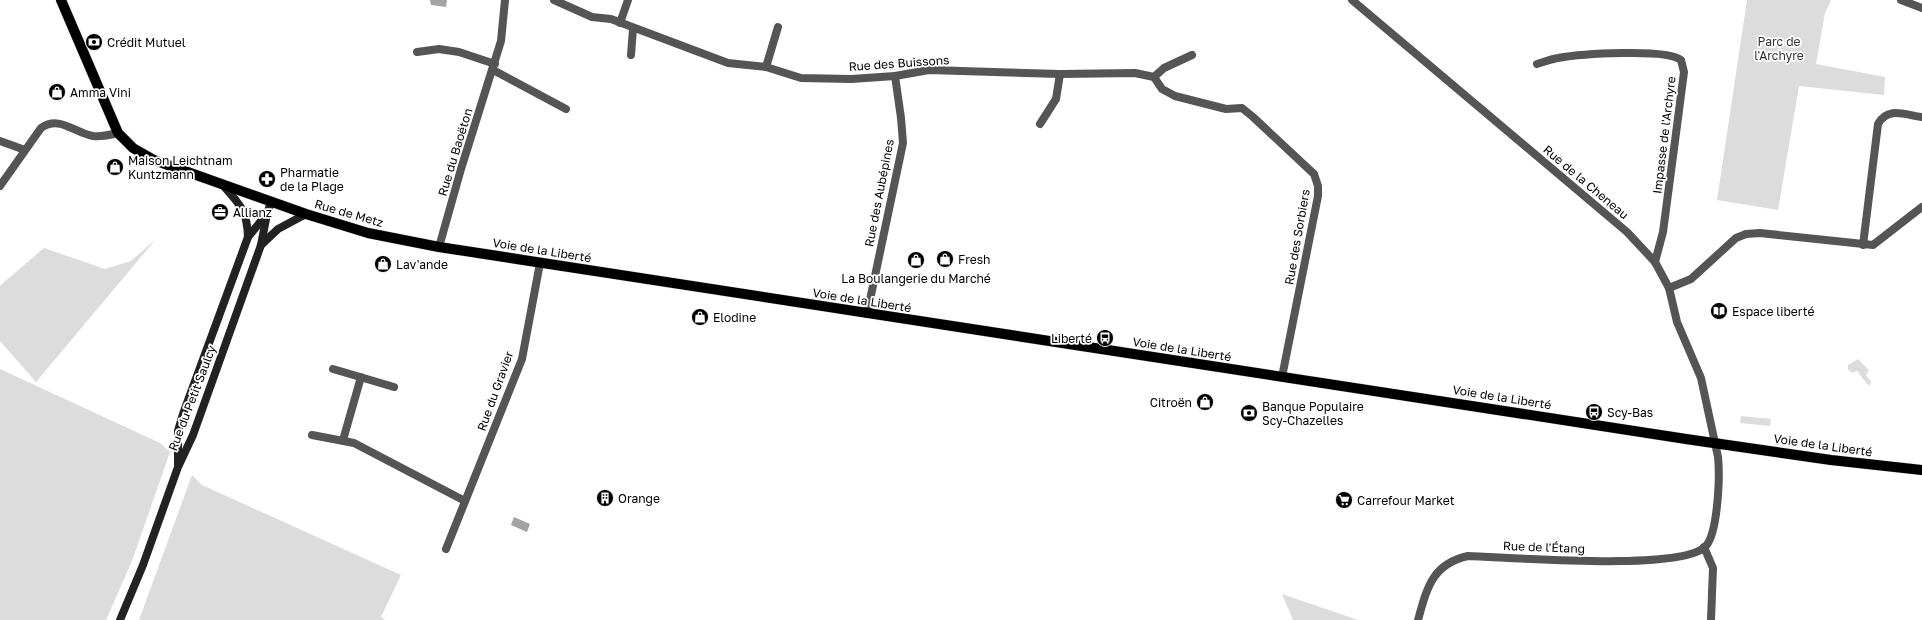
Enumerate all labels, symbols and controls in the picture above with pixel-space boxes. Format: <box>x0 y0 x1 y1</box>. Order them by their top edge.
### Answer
bank icon: Crédit Mutuel <box>84 32 104 52</box>
park label: Parc de l'Archyre <box>1754 34 1804 63</box>
place label: Crédit Mutuel <box>107 35 186 50</box>
street label: Rue des Buissons <box>848 52 950 74</box>
street label: Impasse de l'Archyre <box>1649 75 1679 195</box>
shop icon: Amma Vini <box>47 82 67 102</box>
place label: Amma Vini <box>70 85 131 100</box>
street label: Rue du Baoëton <box>435 106 475 198</box>
street label: Rue des Aubépines <box>861 138 897 248</box>
street label: Rue de la Cheneau <box>1540 142 1632 222</box>
place label: Maison Leichtnam Kuntzmann <box>128 153 233 182</box>
shop icon: Maison Leichtnam Kuntzmann <box>105 157 125 177</box>
place label: Pharmatie de la Plage <box>280 165 344 194</box>
pharmacy icon: Pharmatie de la Plage <box>257 169 277 189</box>
street label: Rue des Sorbiers <box>1281 188 1313 286</box>
street label: Rue de Metz <box>313 196 385 230</box>
office icon: Allianz <box>210 202 230 222</box>
place label: Allianz <box>233 205 272 220</box>
street label: Voie de la Liberté <box>492 235 592 265</box>
shop icon: Fresh <box>935 249 955 269</box>
shop icon: La Boulangerie du Marché <box>906 250 926 270</box>
place label: Fresh <box>958 252 990 267</box>
shop icon: Lav'ande <box>373 254 393 274</box>
place label: Lav'ande <box>396 257 448 272</box>
place label: La Boulangerie du Marché <box>841 271 991 286</box>
street label: Voie de la Liberté <box>812 285 912 315</box>
library icon: Espace liberté <box>1709 301 1729 321</box>
place label: Espace liberté <box>1732 304 1814 319</box>
shop icon: Elodine <box>690 307 710 327</box>
place label: Elodine <box>713 310 756 325</box>
bus stop icon: Liberté <box>1095 328 1115 348</box>
place label: Liberté <box>1051 331 1092 346</box>
street label: Voie de la Liberté <box>1132 334 1232 364</box>
street label: Rue du Petit Saulcy <box>165 343 219 453</box>
street label: Rue du Gravier <box>474 349 517 433</box>
street label: Voie de la Liberté <box>1452 382 1552 412</box>
shop icon: Citroën <box>1195 392 1215 412</box>
place label: Citroën <box>1150 395 1192 410</box>
place label: Banque Populaire Scy-Chazelles <box>1262 399 1364 428</box>
bus stop icon: Scy-Bas <box>1584 402 1604 422</box>
bank icon: Banque Populaire Scy-Chazelles <box>1239 403 1259 423</box>
place label: Scy-Bas <box>1607 405 1653 420</box>
street label: Voie de la Liberté <box>1773 431 1873 459</box>
building icon: Orange <box>595 488 615 508</box>
supermarket icon: Carrefour Market <box>1334 490 1354 510</box>
place label: Orange <box>618 491 660 506</box>
place label: Carrefour Market <box>1357 493 1455 508</box>
street label: Rue de l'Étang <box>1503 538 1585 556</box>

